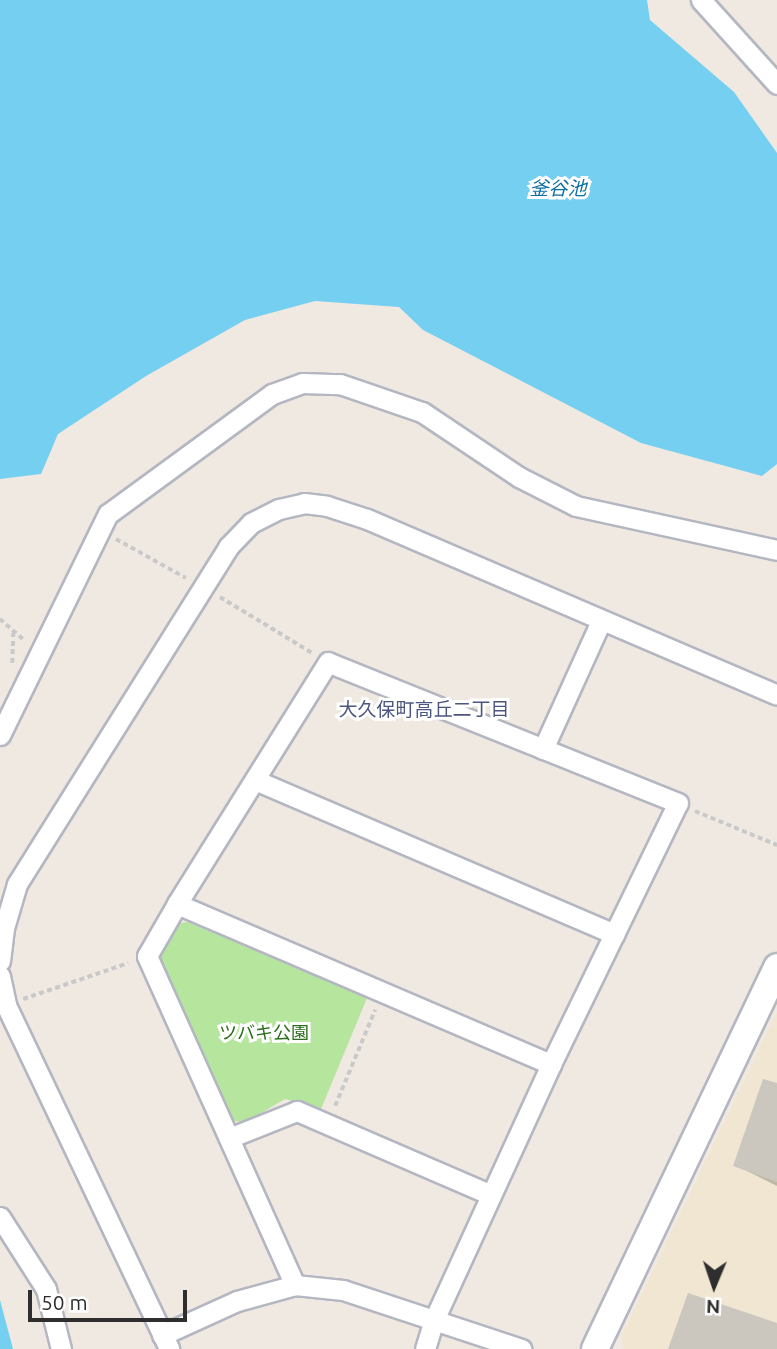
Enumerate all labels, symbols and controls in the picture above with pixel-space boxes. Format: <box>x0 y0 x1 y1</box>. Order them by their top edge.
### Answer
water label: 釜谷池 <box>530 178 586 200</box>
district label: 大久保町高丘二丁目 <box>339 699 509 721</box>
park label: ツバキ公園 <box>219 1021 309 1043</box>
north arrow <box>679 1251 749 1321</box>
scale bar <box>32 1276 191 1320</box>
text: 50 m <box>41 1290 88 1314</box>
text: N <box>706 1296 721 1318</box>

